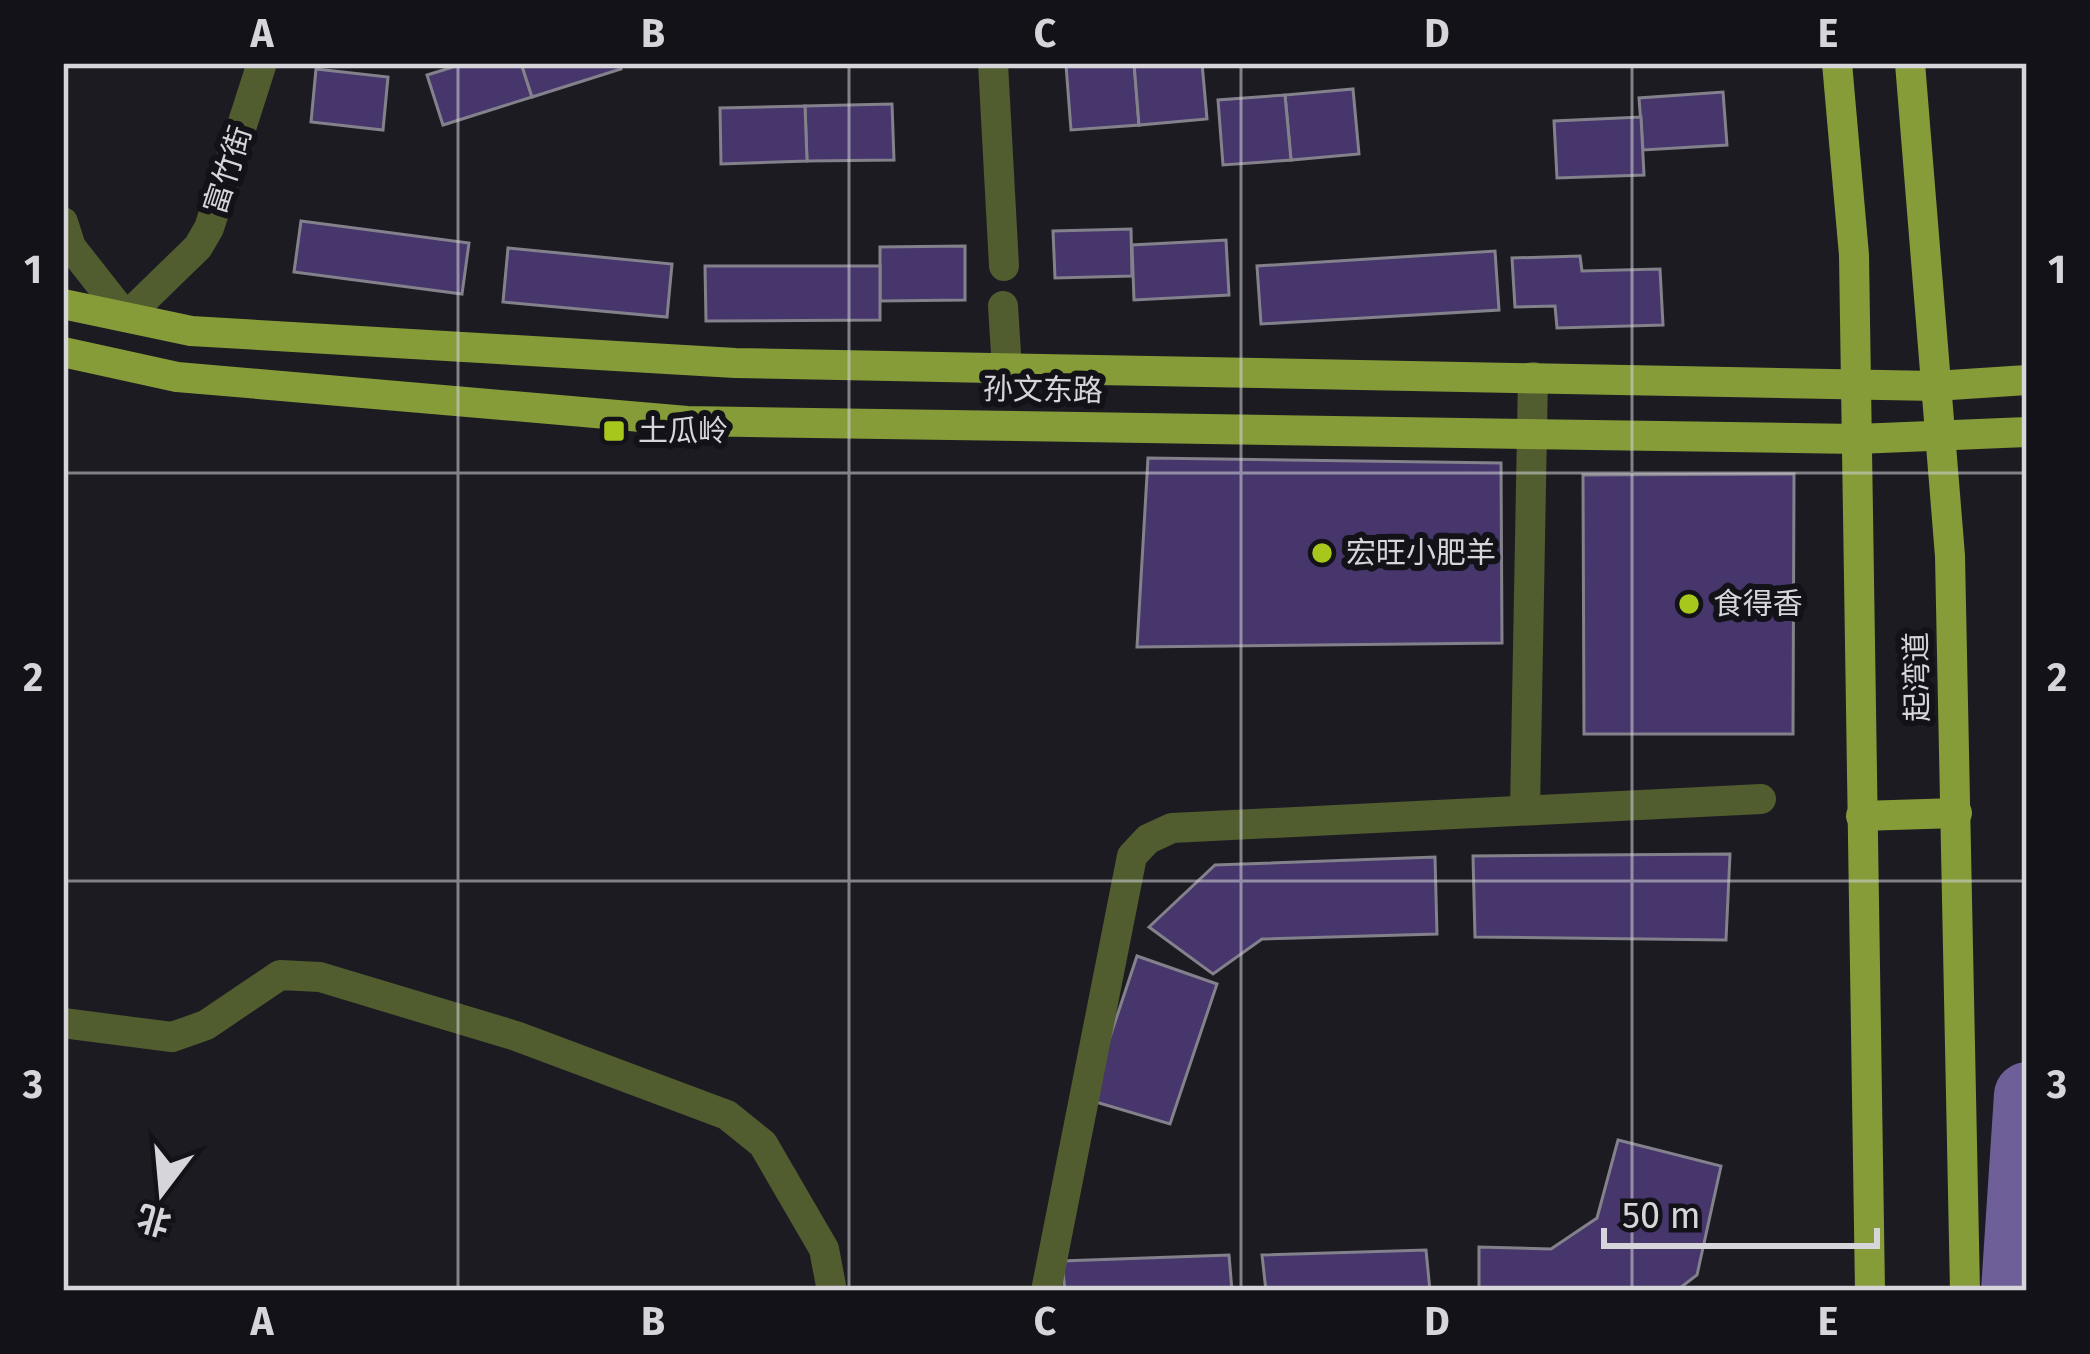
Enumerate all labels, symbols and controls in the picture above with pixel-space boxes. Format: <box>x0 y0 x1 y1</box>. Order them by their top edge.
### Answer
text: A <box>249 11 274 57</box>
text: B <box>641 11 665 57</box>
text: C <box>1034 11 1057 57</box>
text: D <box>1424 11 1450 57</box>
text: E <box>1818 11 1838 57</box>
street label: 富竹街 <box>197 122 259 218</box>
text: 1 <box>24 247 42 293</box>
text: 1 <box>2048 247 2066 293</box>
street label: 孙文东路 <box>983 371 1103 409</box>
place label: 土瓜岭 <box>638 413 728 449</box>
marker: 土瓜岭 <box>601 418 627 444</box>
place label: 宏旺小肥羊 <box>1346 535 1496 571</box>
marker: 宏旺小肥羊 <box>1309 540 1335 566</box>
place label: 食得香 <box>1713 586 1803 622</box>
marker: 食得香 <box>1676 591 1702 617</box>
street label: 起湾道 <box>1898 632 1936 722</box>
text: 2 <box>23 655 43 701</box>
text: 2 <box>2047 655 2067 701</box>
text: 3 <box>22 1062 43 1108</box>
text: 3 <box>2046 1062 2067 1108</box>
north arrow <box>102 1132 222 1252</box>
scale bar <box>1604 1174 1877 1248</box>
text: 50 m <box>1622 1194 1701 1238</box>
text: 北 <box>133 1196 175 1244</box>
text: A <box>249 1299 274 1345</box>
text: B <box>641 1299 665 1345</box>
text: C <box>1034 1299 1057 1345</box>
text: D <box>1424 1299 1450 1345</box>
text: E <box>1818 1299 1838 1345</box>

